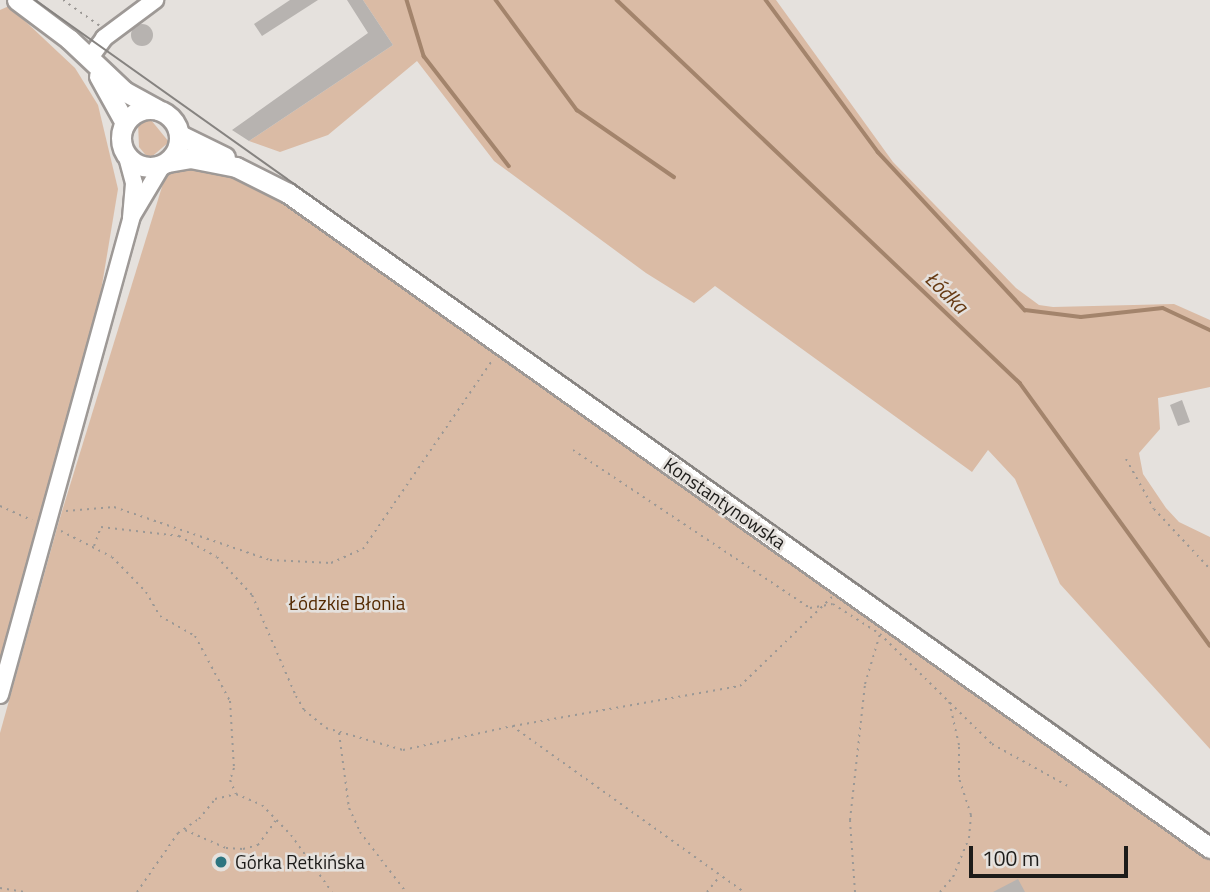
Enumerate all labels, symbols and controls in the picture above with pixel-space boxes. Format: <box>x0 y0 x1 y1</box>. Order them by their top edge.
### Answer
water label: Łódka <box>921 266 973 318</box>
street label: Konstantynowska <box>660 452 790 554</box>
park label: Łódzkie Błonia <box>289 592 405 614</box>
scale bar <box>972 832 1131 876</box>
text: 100 m <box>982 842 1039 874</box>
place label: Górka Retkińska <box>235 851 365 873</box>
marker: Górka Retkińska <box>213 854 229 870</box>

